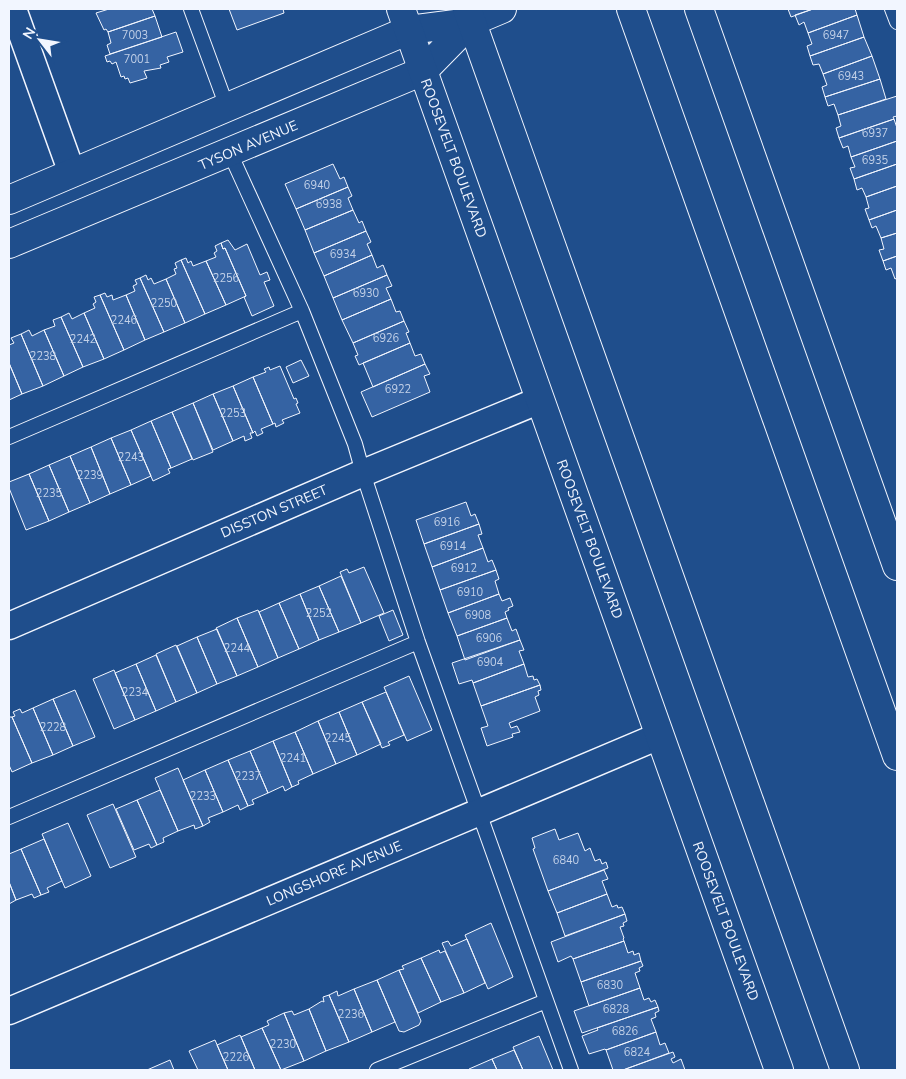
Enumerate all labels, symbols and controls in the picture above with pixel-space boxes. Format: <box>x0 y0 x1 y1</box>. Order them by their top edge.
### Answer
north arrow <box>15 15 65 65</box>
text: N <box>18 24 40 43</box>
house number: 7003 <box>122 28 148 43</box>
house number: 6947 <box>823 28 849 43</box>
house number: 7001 <box>124 52 150 67</box>
house number: 6943 <box>838 69 864 84</box>
street label: ROOSEVELT BOULEVARD <box>416 76 491 240</box>
street label: TYSON AVENUE <box>196 116 301 175</box>
house number: 6937 <box>862 126 888 141</box>
house number: 6935 <box>862 153 889 168</box>
house number: 6940 <box>304 178 331 193</box>
house number: 6938 <box>316 197 343 212</box>
house number: 6934 <box>330 247 357 262</box>
house number: 2256 <box>213 271 240 286</box>
house number: 6930 <box>353 286 380 301</box>
house number: 2250 <box>151 296 178 311</box>
house number: 2246 <box>111 313 138 328</box>
house number: 6926 <box>373 331 400 346</box>
house number: 2242 <box>70 332 96 347</box>
house number: 2238 <box>30 349 57 364</box>
house number: 6922 <box>385 382 411 397</box>
house number: 2253 <box>220 406 246 421</box>
house number: 2243 <box>118 450 144 465</box>
street label: ROOSEVELT BOULEVARD <box>552 457 627 621</box>
house number: 2239 <box>77 468 103 483</box>
street label: DISSTON STREET <box>218 480 331 543</box>
house number: 2235 <box>36 486 63 501</box>
house number: 6916 <box>434 515 461 530</box>
house number: 6914 <box>440 539 467 554</box>
house number: 6912 <box>451 561 477 576</box>
house number: 6910 <box>457 585 484 600</box>
house number: 2252 <box>306 606 332 621</box>
house number: 6908 <box>465 608 492 623</box>
house number: 6906 <box>476 631 503 646</box>
house number: 2244 <box>224 641 251 656</box>
house number: 6904 <box>477 655 504 670</box>
house number: 2234 <box>122 685 149 700</box>
house number: 2228 <box>40 720 67 735</box>
house number: 2245 <box>325 731 352 746</box>
house number: 2241 <box>280 751 306 766</box>
house number: 2237 <box>235 769 261 784</box>
house number: 2233 <box>190 789 216 804</box>
street label: LONGSHORE AVENUE <box>264 836 405 911</box>
street label: ROOSEVELT BOULEVARD <box>688 839 763 1003</box>
house number: 6840 <box>553 853 580 868</box>
house number: 6830 <box>597 978 624 993</box>
house number: 6828 <box>603 1002 630 1017</box>
house number: 2236 <box>338 1007 365 1022</box>
house number: 6826 <box>612 1024 639 1039</box>
house number: 2230 <box>270 1037 297 1052</box>
house number: 6824 <box>624 1045 651 1060</box>
house number: 2226 <box>223 1050 250 1065</box>

